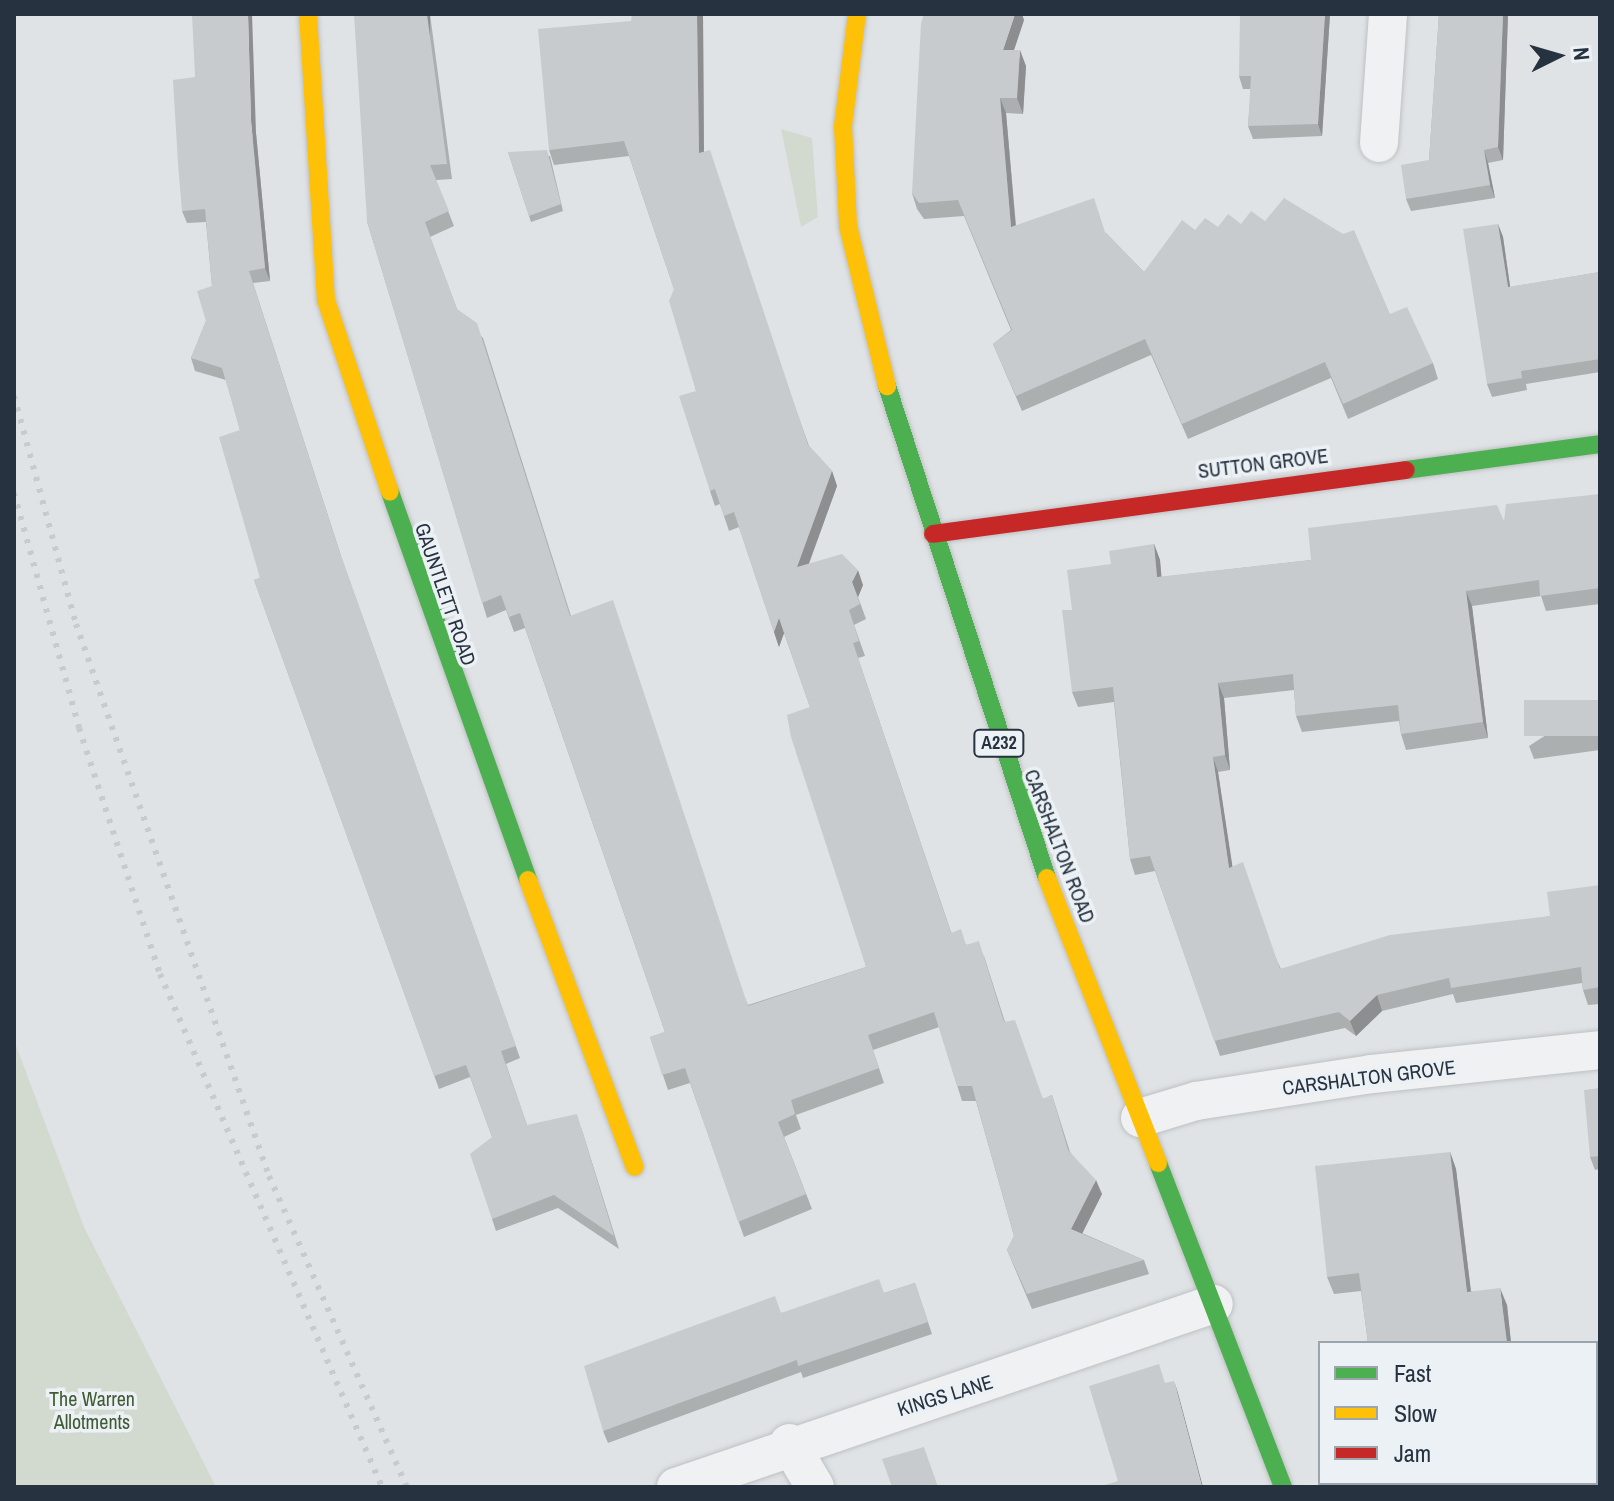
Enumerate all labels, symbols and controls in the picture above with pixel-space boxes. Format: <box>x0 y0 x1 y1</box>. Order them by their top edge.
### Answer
north arrow <box>1518 16 1598 96</box>
text: N <box>1566 46 1597 62</box>
street label: SUTTON GROVE <box>1197 443 1329 483</box>
street label: GAUNTLETT ROAD <box>410 519 482 669</box>
road number: A232 <box>973 729 1025 757</box>
street label: CARSHALTON ROAD <box>1020 766 1100 926</box>
street label: CARSHALTON GROVE <box>1281 1054 1457 1100</box>
legend <box>1318 1341 1598 1485</box>
text: Fast <box>1394 1357 1431 1389</box>
street label: KINGS LANE <box>894 1369 996 1421</box>
park label: The Warren Allotments <box>49 1387 135 1434</box>
text: Slow <box>1394 1397 1437 1429</box>
text: Jam <box>1394 1437 1431 1469</box>

